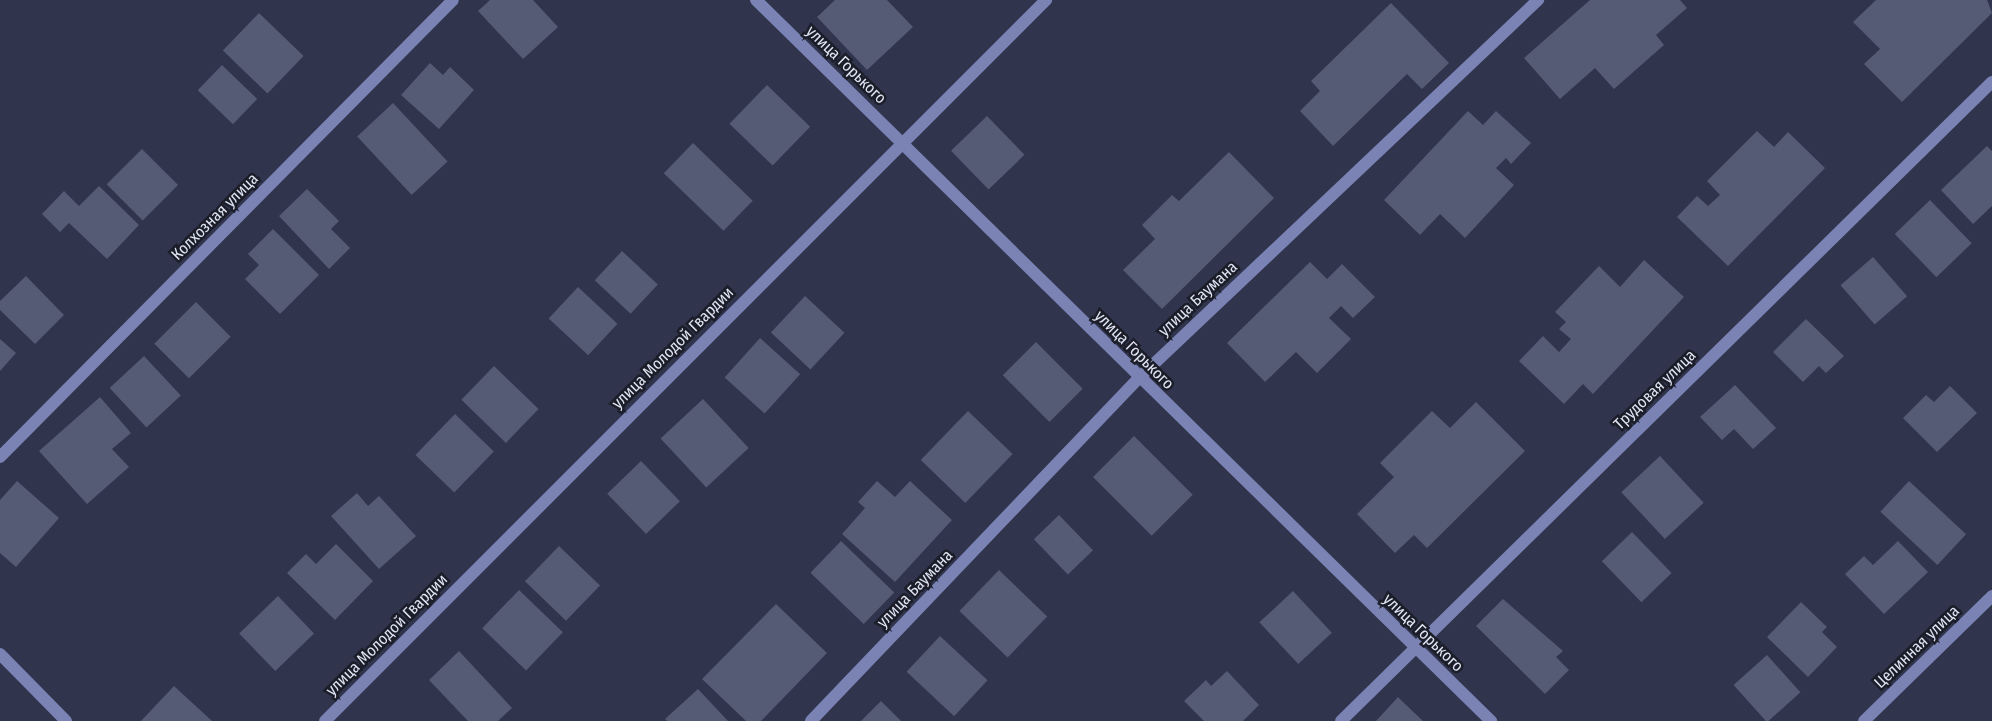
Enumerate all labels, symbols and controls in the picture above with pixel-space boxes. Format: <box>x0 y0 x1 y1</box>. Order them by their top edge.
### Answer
street label: улица Горького <box>802 22 890 108</box>
street label: Колхозная улица <box>168 170 262 264</box>
street label: улица Баумана <box>1155 258 1241 340</box>
street label: улица Молодой Гвардии <box>608 283 738 413</box>
street label: улица Горького <box>1090 306 1178 394</box>
street label: Трудовая улица <box>1610 346 1700 434</box>
street label: улица Баумана <box>873 546 957 632</box>
street label: улица Молодой Гвардии <box>322 570 452 700</box>
street label: улица Горького <box>1379 590 1467 676</box>
street label: Целинная улица <box>1870 602 1964 692</box>

